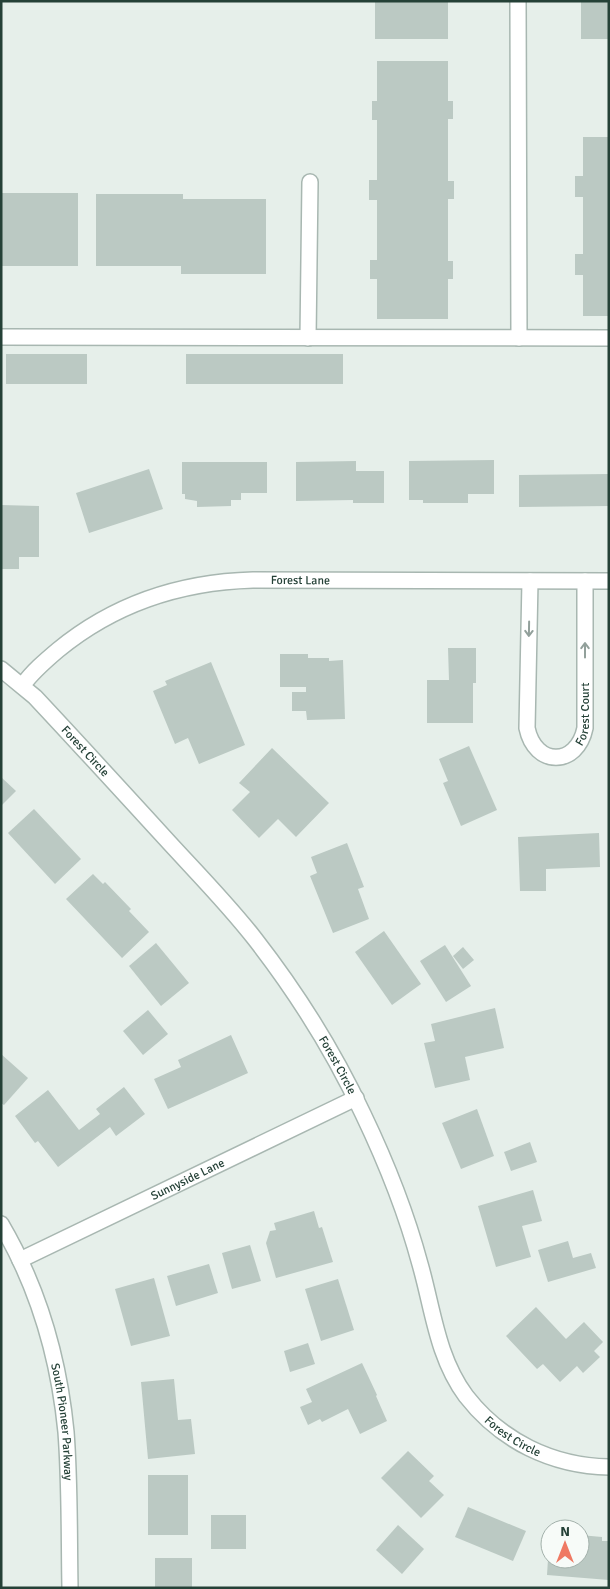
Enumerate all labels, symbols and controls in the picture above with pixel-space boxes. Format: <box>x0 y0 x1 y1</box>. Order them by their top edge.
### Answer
street label: Forest Lane <box>271 573 330 588</box>
one-way arrow <box>524 621 533 637</box>
one-way arrow <box>580 642 590 658</box>
street label: Forest Court <box>572 683 593 749</box>
street label: Forest Circle <box>58 723 112 780</box>
street label: Forest Circle <box>315 1033 359 1097</box>
street label: Sunnyside Lane <box>148 1156 227 1204</box>
street label: South Pioneer Parkway <box>47 1362 75 1481</box>
street label: Forest Circle <box>481 1413 543 1460</box>
north arrow <box>540 1519 590 1569</box>
text: N <box>560 1523 570 1540</box>

